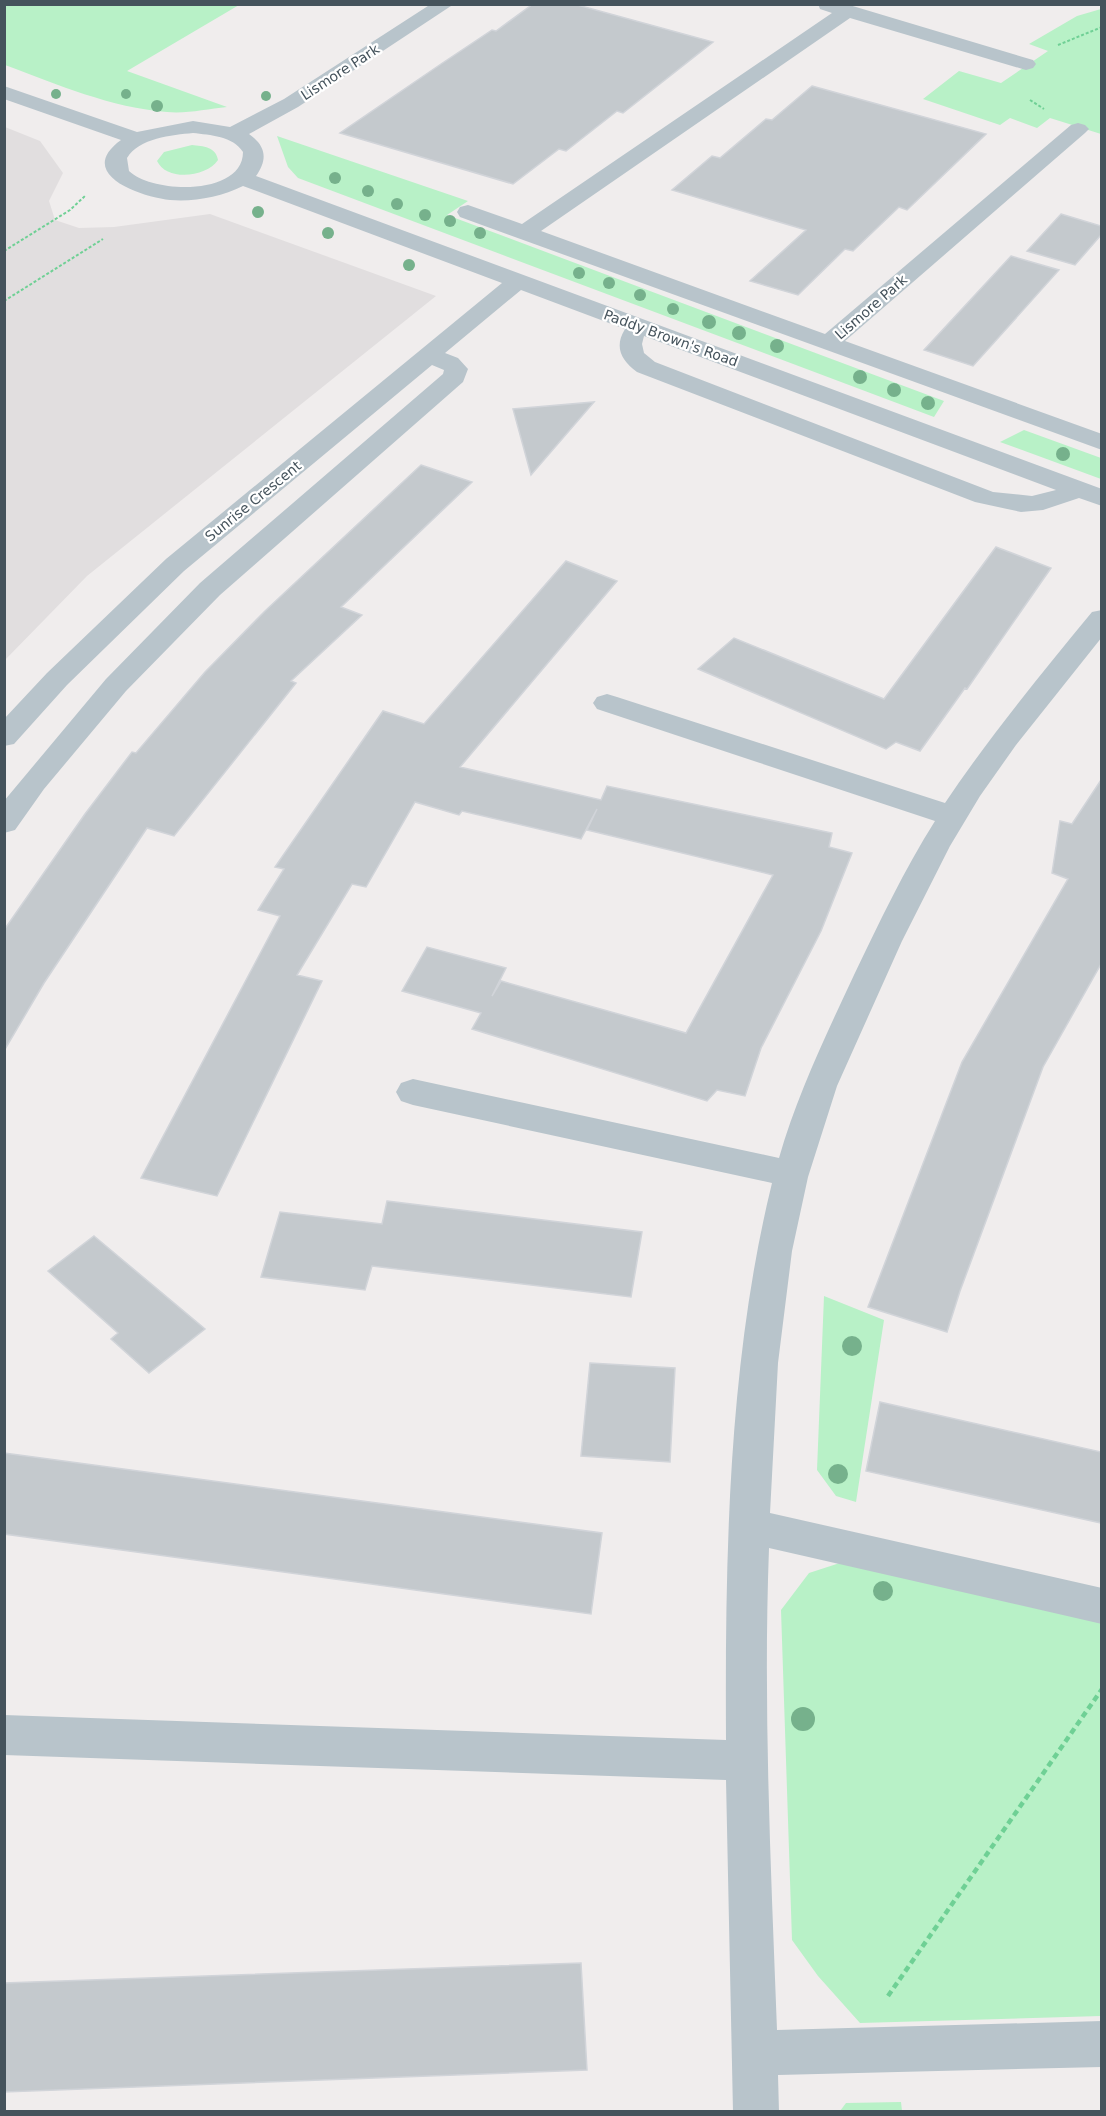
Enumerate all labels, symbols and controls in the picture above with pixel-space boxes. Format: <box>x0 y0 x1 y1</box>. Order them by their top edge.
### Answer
street label: Lismore Park <box>298 40 383 103</box>
street label: Lismore Park <box>832 271 911 343</box>
street label: Paddy Brown's Road <box>602 306 740 370</box>
street label: Sunrise Crescent <box>202 457 304 544</box>

